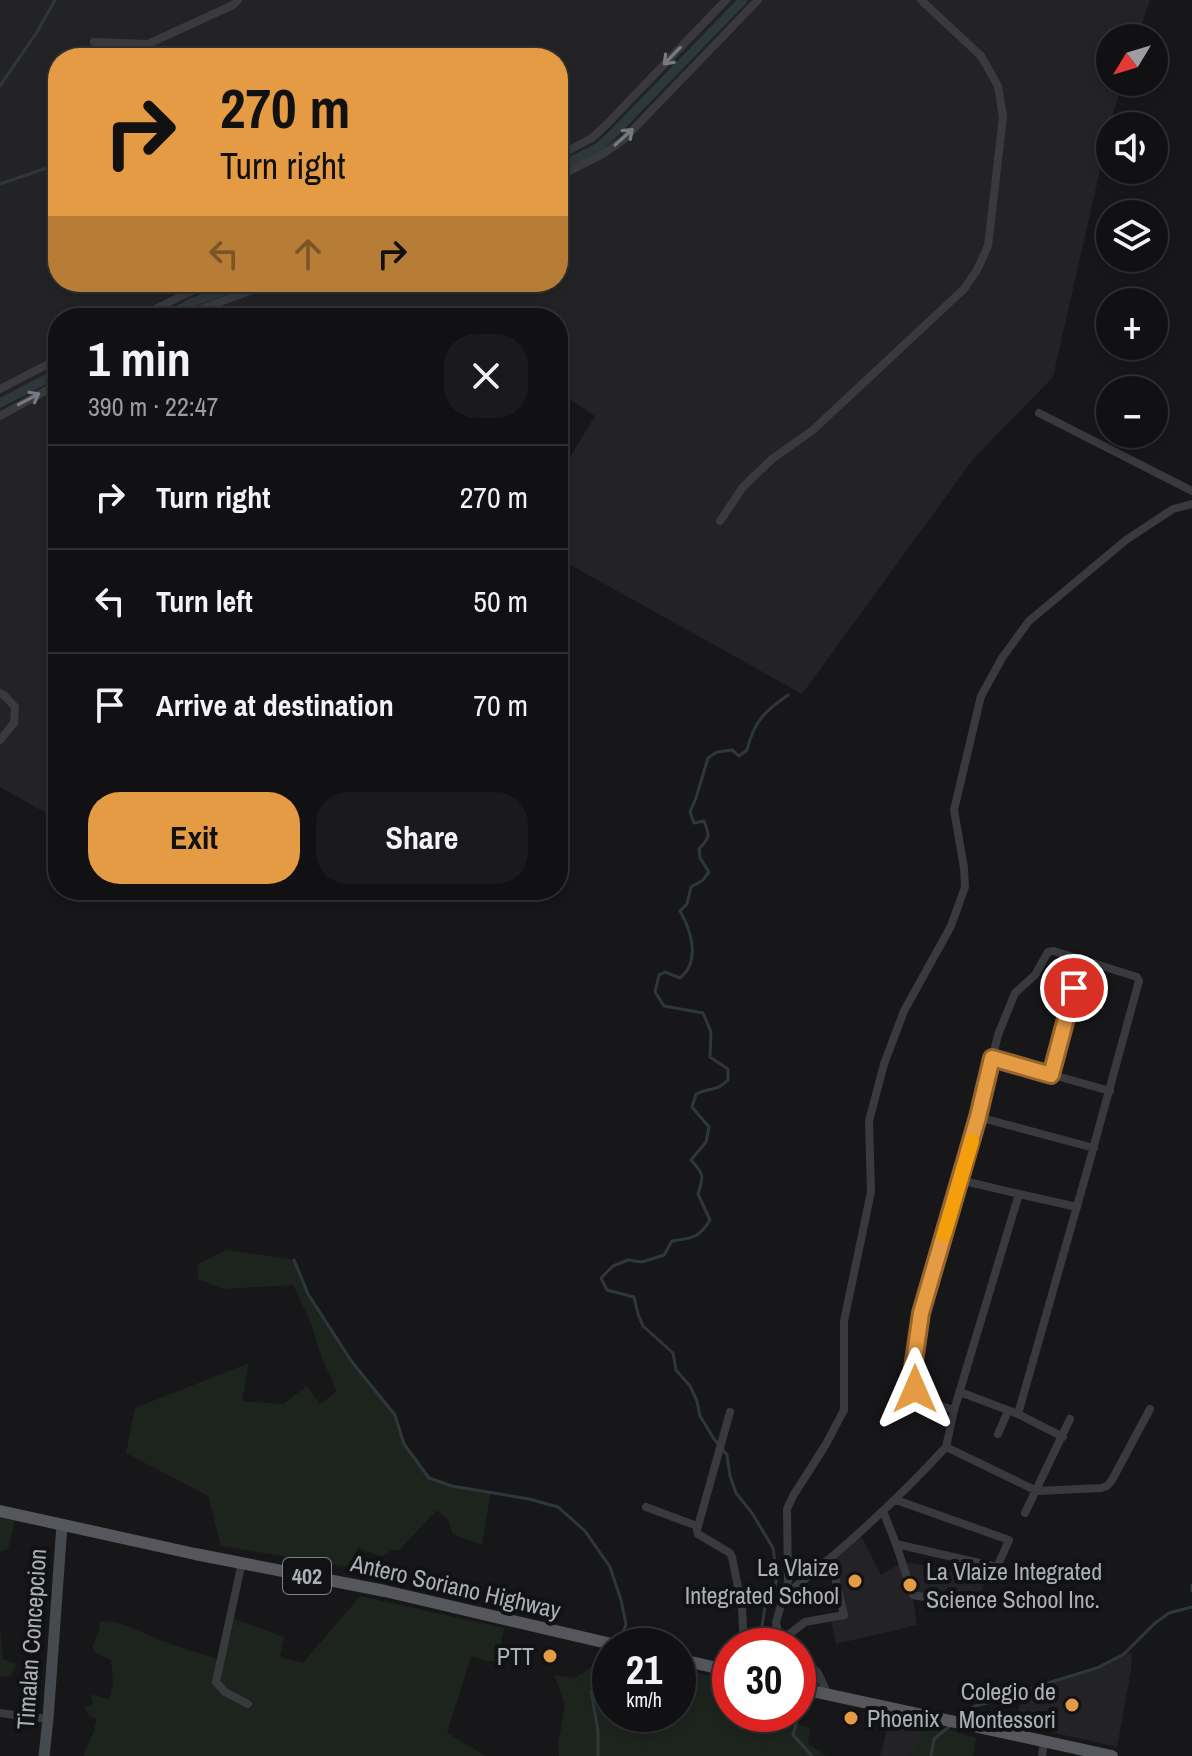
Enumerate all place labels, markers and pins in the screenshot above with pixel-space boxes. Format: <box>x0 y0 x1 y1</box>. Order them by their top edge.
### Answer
pin <box>1040 954 1108 1022</box>
place label: La Vlaize Integrated School <box>685 1551 839 1611</box>
place label: La Vlaize Integrated Science School Inc. <box>926 1555 1102 1615</box>
marker: La Vlaize Integrated School <box>846 1572 864 1590</box>
marker: La Vlaize Integrated Science School Inc. <box>901 1576 919 1594</box>
place label: PTT <box>497 1640 534 1672</box>
marker: PTT <box>541 1647 559 1665</box>
place label: Colegio de Montessori <box>959 1675 1056 1735</box>
marker: Colegio de Montessori <box>1063 1696 1081 1714</box>
place label: Phoenix <box>867 1702 939 1734</box>
marker: Phoenix <box>842 1709 860 1727</box>

